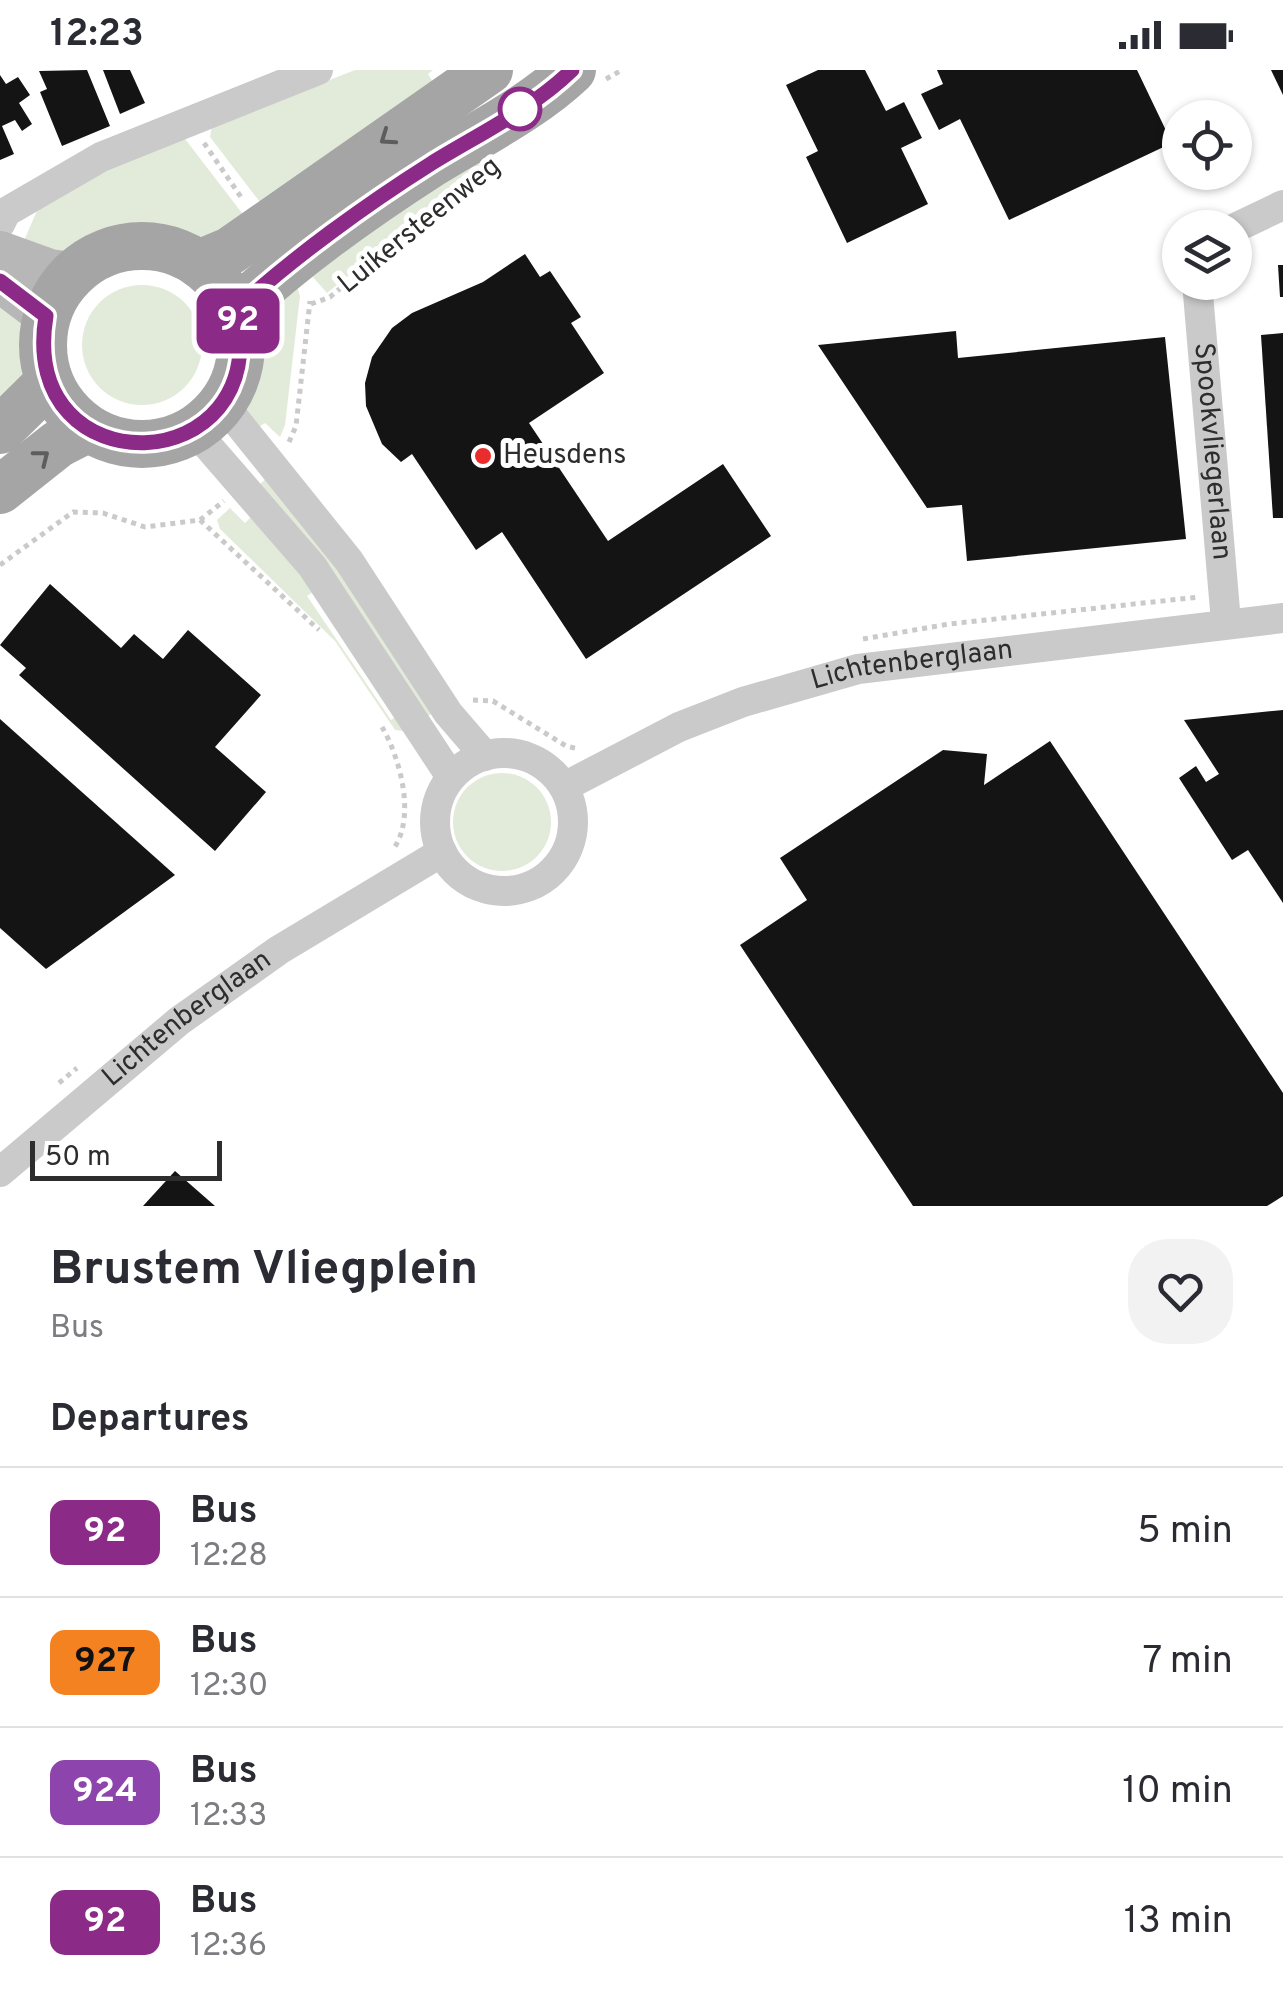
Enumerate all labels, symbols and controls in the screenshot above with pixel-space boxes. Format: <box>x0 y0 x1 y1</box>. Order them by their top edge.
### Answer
text: 12:23 <box>50 11 144 60</box>
unlabelled marker <box>499 88 541 130</box>
map controls <box>1162 100 1252 300</box>
button: locate <box>1162 100 1252 190</box>
one-way arrow <box>380 127 398 144</box>
street label: Luikersteenweg <box>331 149 509 303</box>
button: layers <box>1162 210 1252 300</box>
line badge: 92 <box>193 288 283 354</box>
text: 92 <box>217 299 259 343</box>
street label: Spookvliegerlaan <box>1184 341 1239 562</box>
place label: Heusdens <box>503 438 626 474</box>
marker: Heusdens <box>472 445 494 467</box>
one-way arrow <box>31 451 49 469</box>
street label: Lichtenberglaan <box>807 633 1015 700</box>
street label: Lichtenberglaan <box>95 943 279 1096</box>
scale bar <box>30 1136 222 1180</box>
text: 50 m <box>45 1140 111 1176</box>
button: heart <box>1128 1239 1233 1344</box>
text: Brustem Vliegplein <box>50 1241 478 1301</box>
text: Bus <box>50 1309 104 1349</box>
text: Departures <box>50 1396 250 1445</box>
text: Bus <box>190 1488 257 1537</box>
text: 5 min <box>1137 1508 1233 1557</box>
text: 92 <box>84 1510 126 1554</box>
text: 12:28 <box>190 1537 268 1577</box>
text: Bus <box>190 1618 257 1667</box>
text: 7 min <box>1143 1638 1233 1687</box>
text: 927 <box>74 1640 136 1684</box>
text: 12:30 <box>190 1667 268 1707</box>
text: Bus <box>190 1748 257 1797</box>
text: 10 min <box>1122 1768 1233 1817</box>
text: 924 <box>72 1770 138 1814</box>
text: 12:33 <box>190 1797 267 1837</box>
text: Bus <box>190 1878 257 1927</box>
text: 13 min <box>1124 1898 1233 1947</box>
text: 92 <box>84 1900 126 1944</box>
text: 12:36 <box>190 1927 267 1967</box>

